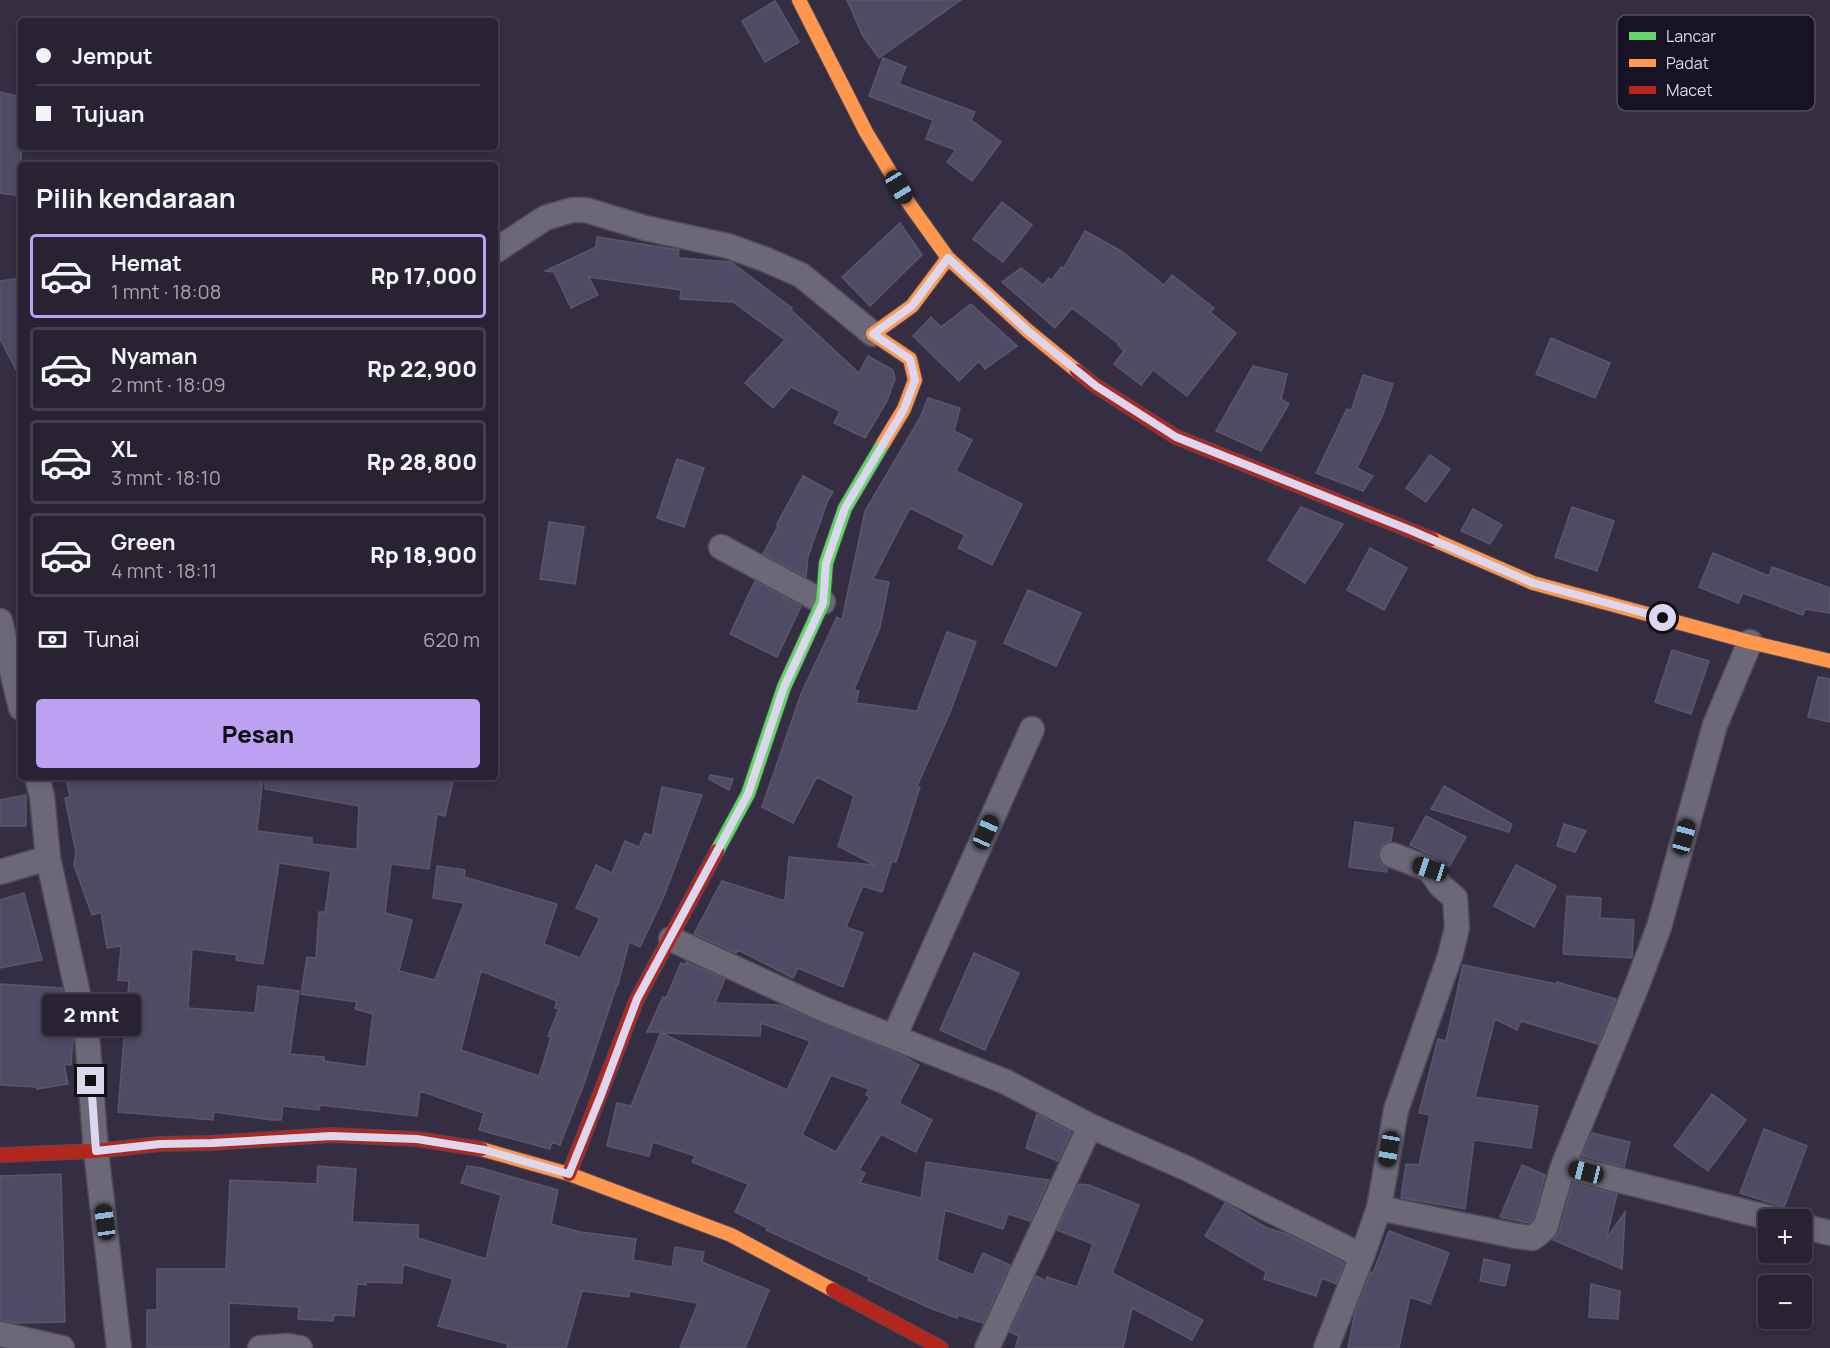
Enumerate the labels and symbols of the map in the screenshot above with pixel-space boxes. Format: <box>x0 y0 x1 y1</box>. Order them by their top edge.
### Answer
legend <box>1617 15 1815 111</box>
text: Lancar <box>1666 25 1716 47</box>
text: Padat <box>1666 52 1709 74</box>
text: Macet <box>1666 79 1713 101</box>
car <box>882 167 916 207</box>
route start <box>1649 604 1676 631</box>
car <box>970 812 1002 852</box>
car <box>1671 817 1697 857</box>
car <box>1410 855 1450 883</box>
callout: 2 mnt <box>42 994 140 1036</box>
route end <box>77 1067 104 1094</box>
car <box>1377 1130 1401 1168</box>
car <box>1566 1159 1606 1185</box>
car <box>94 1203 116 1241</box>

